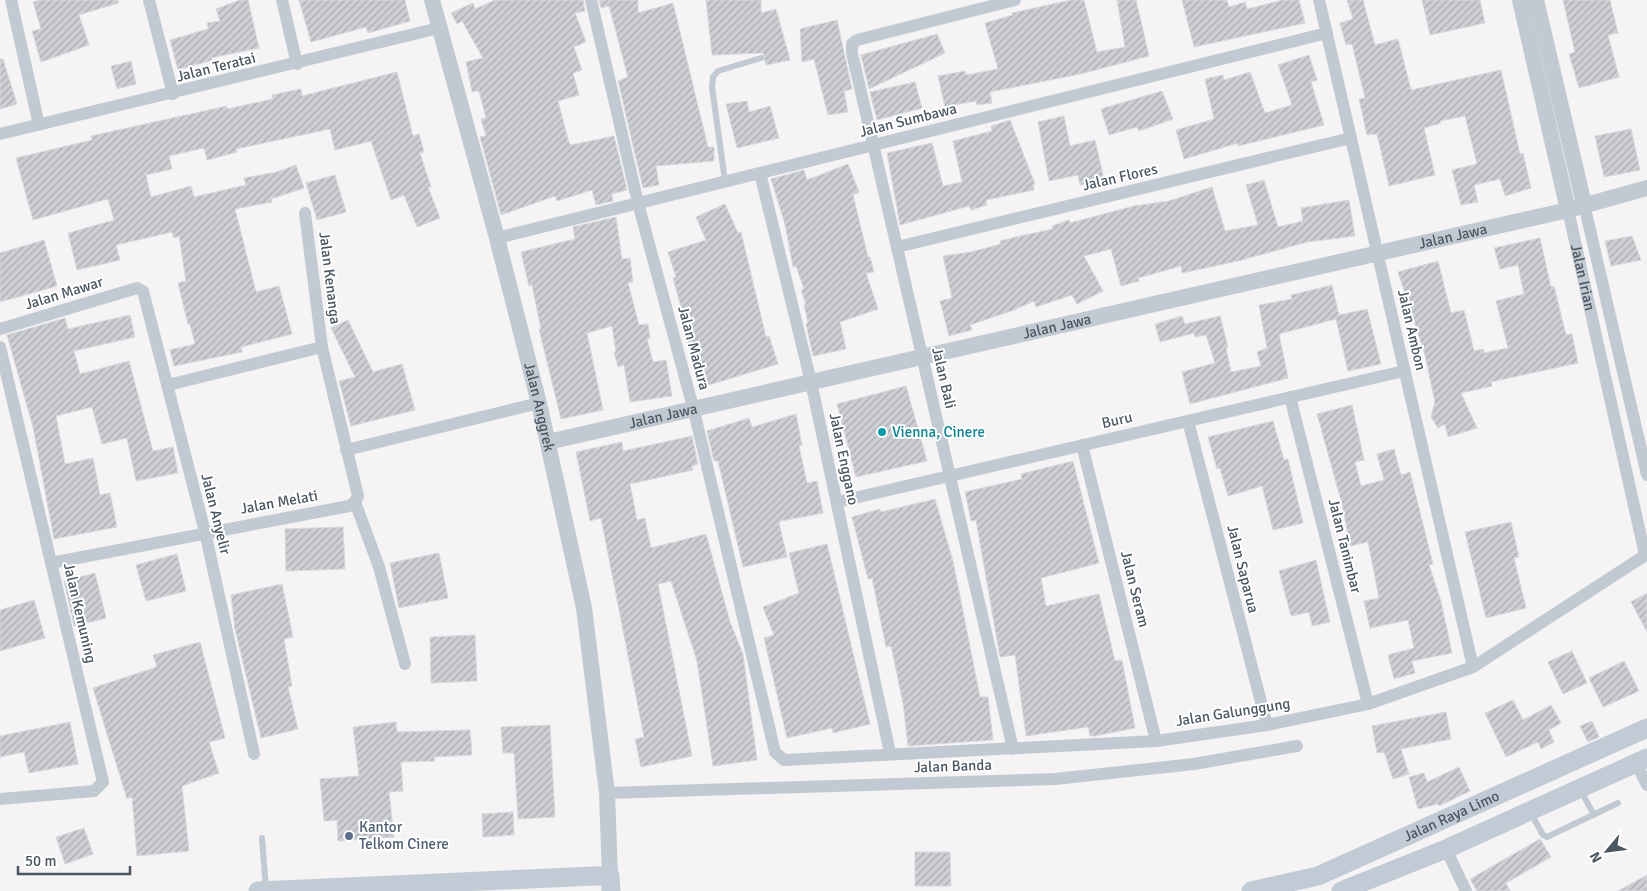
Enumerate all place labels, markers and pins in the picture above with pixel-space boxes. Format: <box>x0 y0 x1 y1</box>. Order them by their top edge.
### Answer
place label: Vienna, Cinere <box>892 423 985 441</box>
marker: Vienna, Cinere <box>876 426 888 438</box>
place label: Kantor Telkom Cinere <box>359 818 449 853</box>
marker: Kantor Telkom Cinere <box>343 830 355 842</box>

